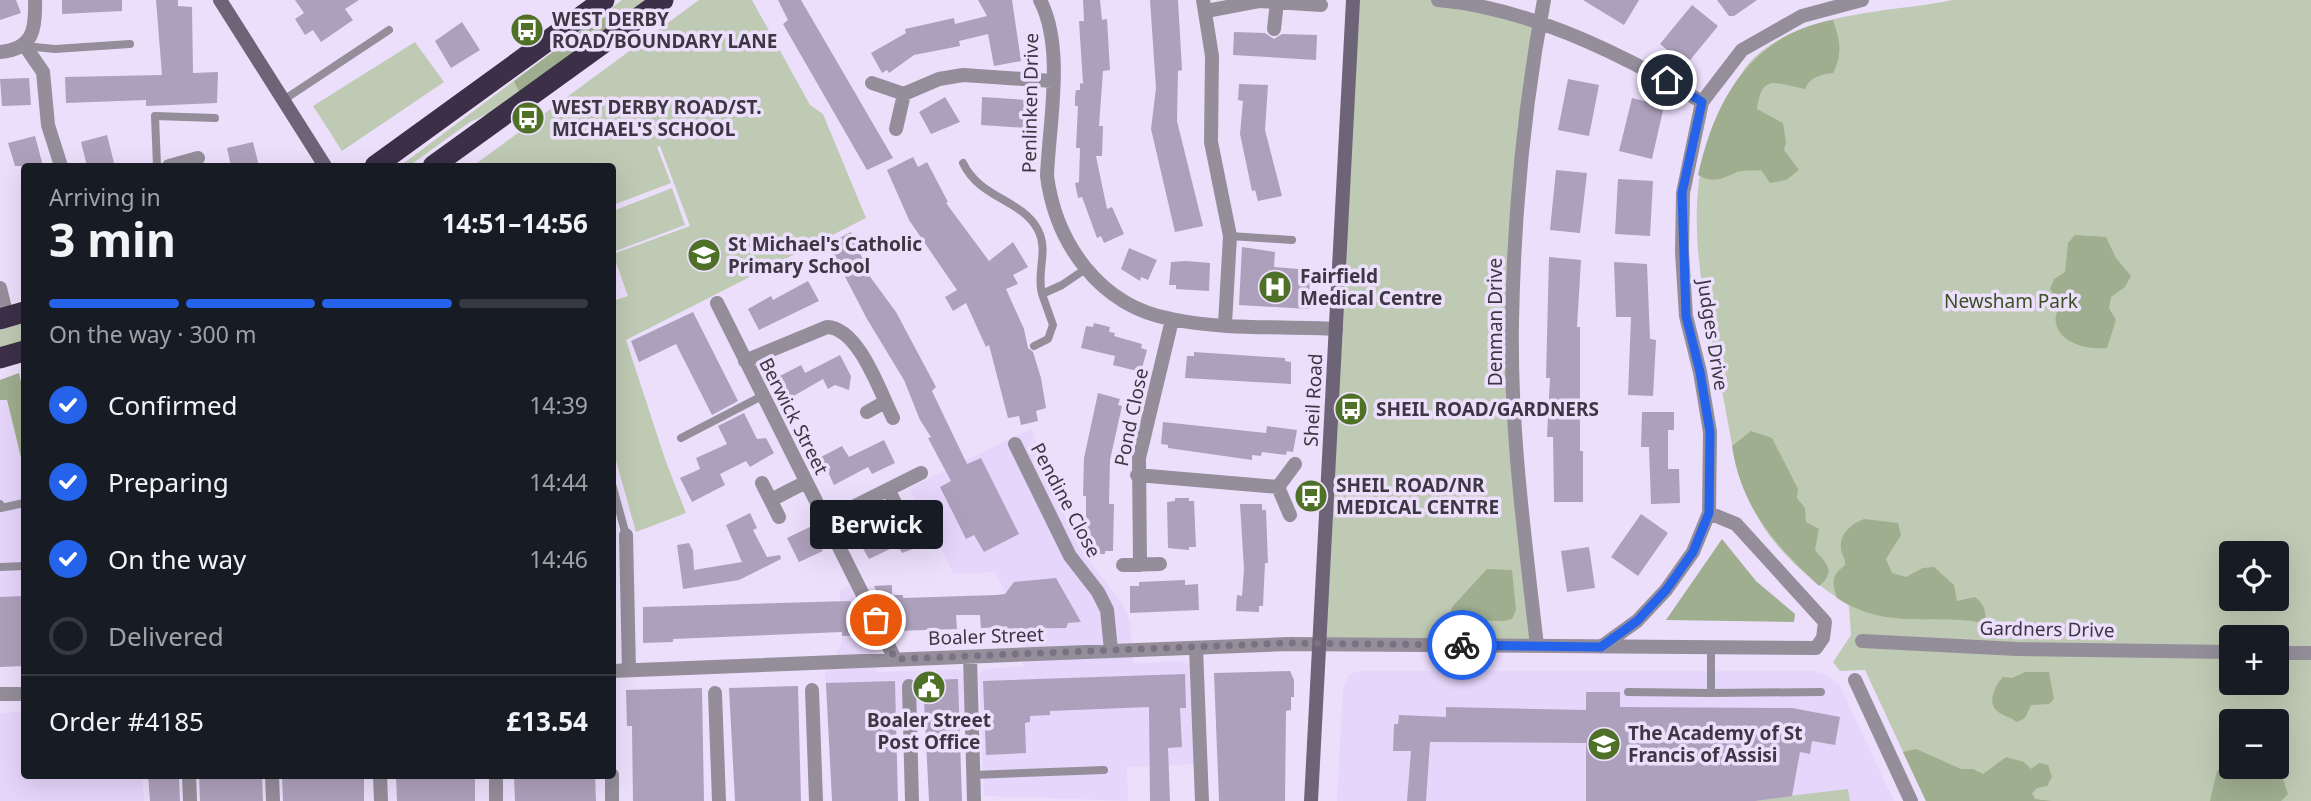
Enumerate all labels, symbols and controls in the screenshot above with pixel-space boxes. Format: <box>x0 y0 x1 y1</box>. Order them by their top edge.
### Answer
place label: WEST DERBY ROAD/BOUNDARY LANE <box>552 6 777 54</box>
bus stop icon: WEST DERBY ROAD/BOUNDARY LANE <box>508 11 546 49</box>
street label: Penlinken Drive <box>1016 33 1044 173</box>
pin <box>1637 50 1697 110</box>
icon: home <box>1648 61 1686 99</box>
place label: WEST DERBY ROAD/ST. MICHAEL'S SCHOOL <box>552 94 762 142</box>
bus stop icon: WEST DERBY ROAD/ST. MICHAEL'S SCHOOL <box>509 99 547 137</box>
text: Arriving in <box>49 181 161 213</box>
text: 14:51–14:56 <box>441 205 588 241</box>
text: 3 min <box>49 208 176 270</box>
place label: St Michael's Catholic Primary School <box>728 231 922 279</box>
school or university icon: St Michael's Catholic Primary School <box>685 236 723 274</box>
street label: Denman Drive <box>1482 258 1508 386</box>
place label: Fairfield Medical Centre <box>1300 263 1442 311</box>
hospital icon: Fairfield Medical Centre <box>1256 268 1294 306</box>
street label: Judges Drive <box>1691 276 1735 392</box>
park label: Newsham Park <box>1944 288 2078 314</box>
text: On the way · 300 m <box>49 318 256 350</box>
street label: Berwick Street <box>753 353 835 479</box>
street label: Sheil Road <box>1298 353 1328 447</box>
street label: Pond Close <box>1108 366 1154 468</box>
icon: check <box>49 386 87 424</box>
text: Confirmed <box>108 387 238 423</box>
text: 14:39 <box>529 389 588 421</box>
bus stop icon: SHEIL ROAD/GARDNERS <box>1332 390 1370 428</box>
place label: SHEIL ROAD/GARDNERS <box>1376 396 1599 422</box>
street label: Pendine Close <box>1025 438 1107 562</box>
icon: check <box>49 463 87 501</box>
text: Preparing <box>108 464 229 500</box>
text: 14:44 <box>529 466 588 498</box>
place label: SHEIL ROAD/NR MEDICAL CENTRE <box>1336 472 1499 520</box>
bus stop icon: SHEIL ROAD/NR MEDICAL CENTRE <box>1292 477 1330 515</box>
callout: Berwick <box>810 501 942 550</box>
text: Berwick <box>831 508 923 540</box>
icon: check <box>49 540 87 578</box>
text: On the way <box>108 541 246 577</box>
map controls <box>2219 541 2289 779</box>
button: locate <box>2219 541 2289 611</box>
text: 14:46 <box>529 543 588 575</box>
pin <box>846 590 906 650</box>
icon: bag <box>857 601 895 639</box>
courier <box>1427 610 1497 680</box>
street label: Gardners Drive <box>1979 615 2115 643</box>
text: Delivered <box>108 618 224 654</box>
street label: Boaler Street <box>928 621 1045 651</box>
button: + <box>2219 625 2289 695</box>
icon: bike <box>1443 626 1481 664</box>
public building icon: Boaler Street Post Office <box>910 668 948 706</box>
text: Order #4185 <box>49 703 204 739</box>
text: £13.54 <box>506 703 588 739</box>
place label: Boaler Street Post Office <box>867 707 991 755</box>
button: − <box>2219 709 2289 779</box>
place label: The Academy of St Francis of Assisi <box>1628 720 1802 768</box>
school or university icon: The Academy of St Francis of Assisi <box>1585 725 1623 763</box>

